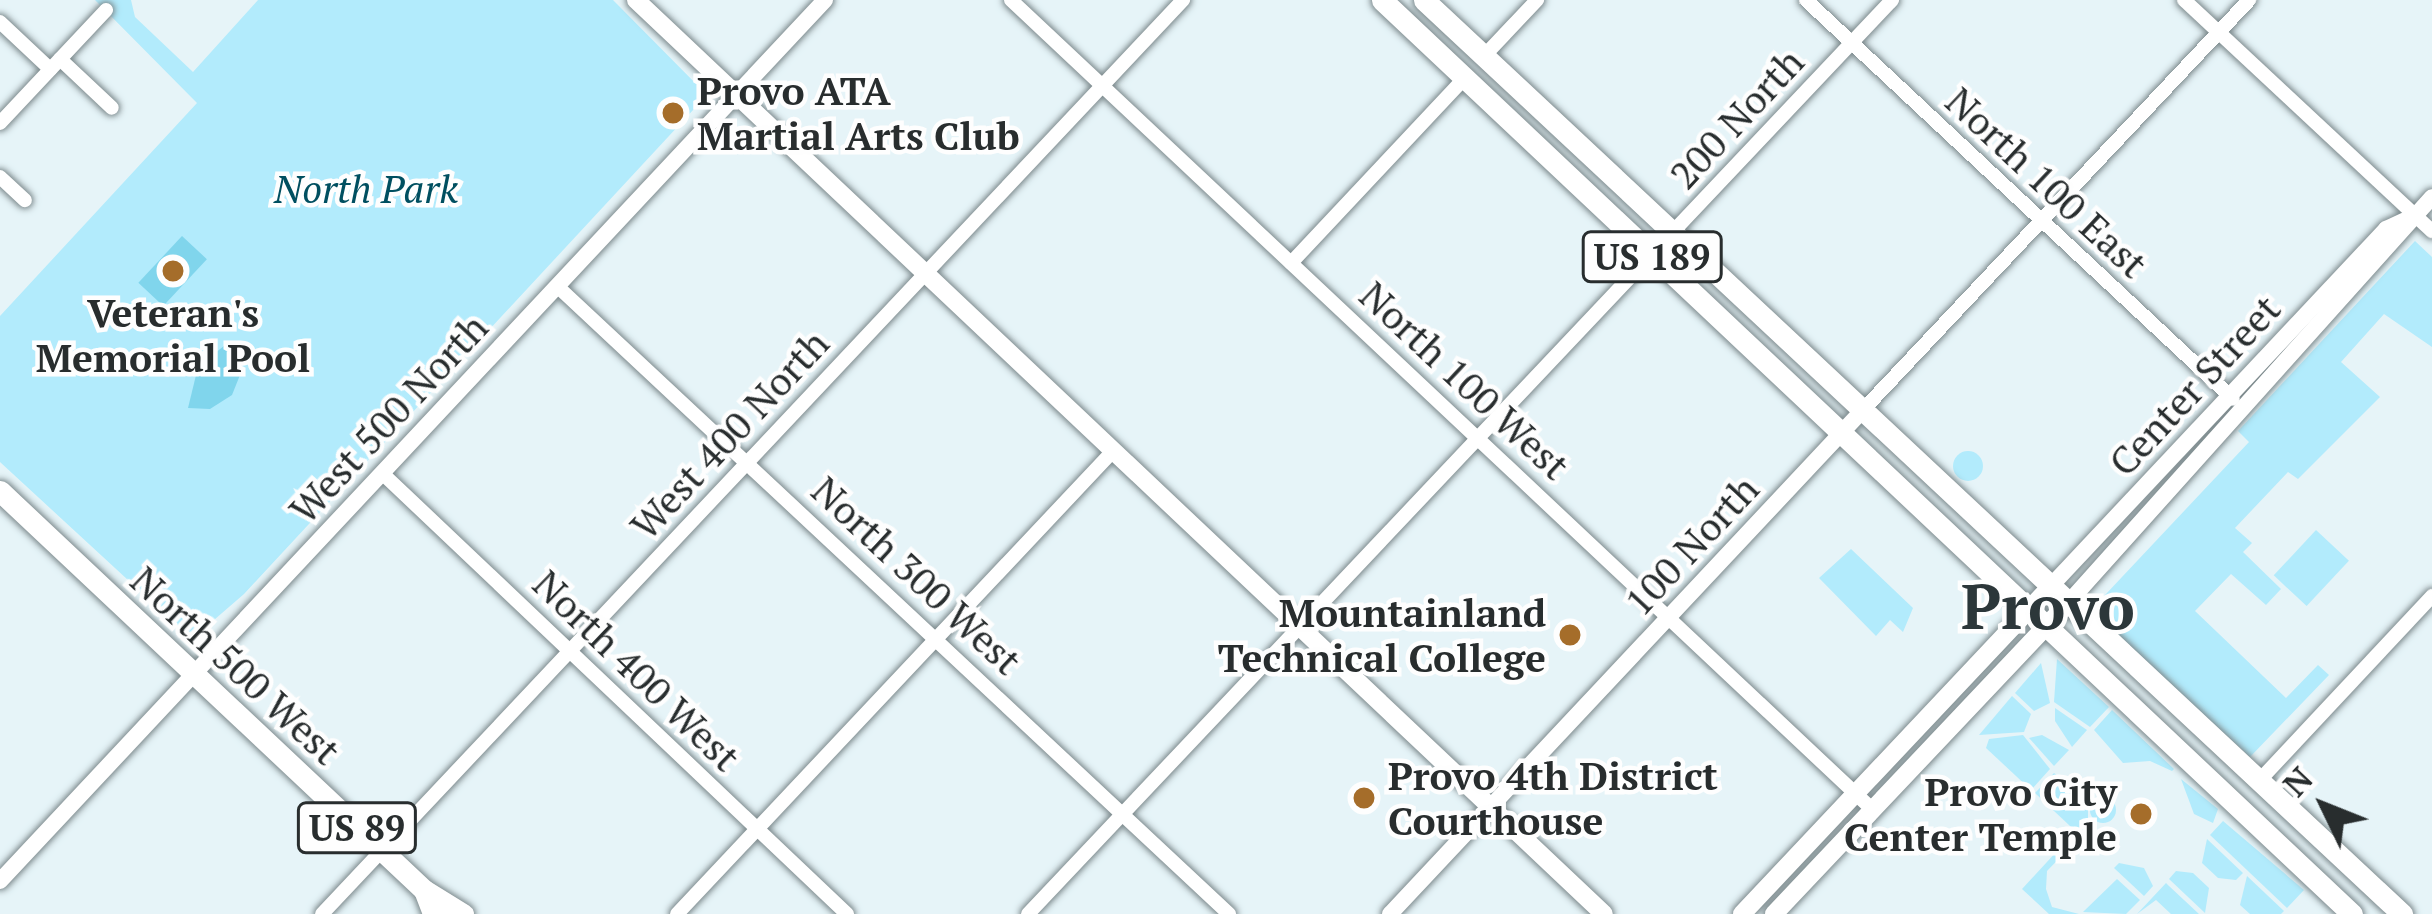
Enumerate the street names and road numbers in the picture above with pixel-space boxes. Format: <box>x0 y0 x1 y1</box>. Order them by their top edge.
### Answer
street label: 200 North <box>1659 38 1813 198</box>
street label: North 100 East <box>1937 77 2157 287</box>
road number: US 189 <box>1580 227 1724 287</box>
street label: North 100 West <box>1351 271 1579 489</box>
street label: Center Street <box>2099 285 2289 485</box>
street label: West 500 North <box>279 304 497 532</box>
street label: West 400 North <box>620 320 838 548</box>
street label: 100 North <box>1614 465 1768 625</box>
street label: North 300 West <box>803 466 1031 684</box>
street label: North 500 West <box>122 556 350 774</box>
street label: North 400 West <box>524 560 750 780</box>
road number: US 89 <box>294 798 420 858</box>

